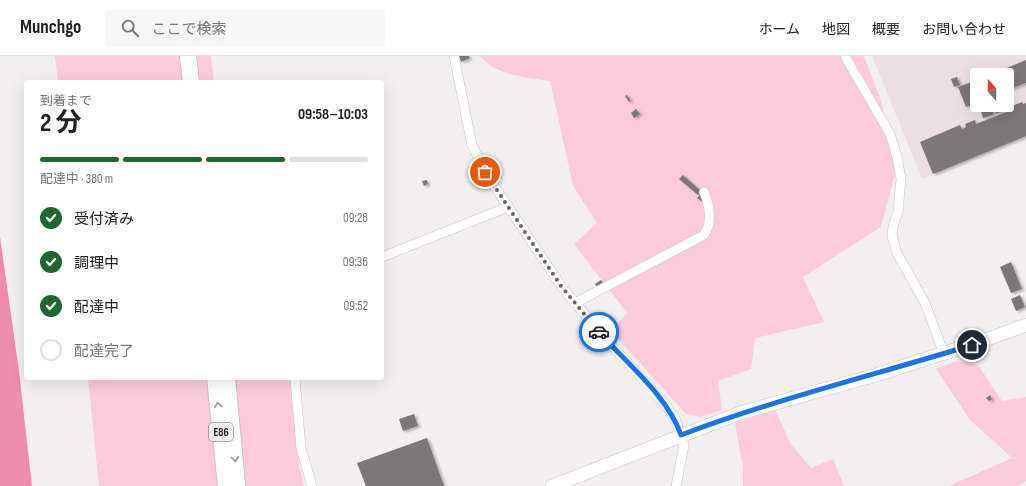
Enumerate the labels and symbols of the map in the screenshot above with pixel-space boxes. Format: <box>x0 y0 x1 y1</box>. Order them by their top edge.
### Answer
north arrow <box>970 68 1014 112</box>
pin <box>468 155 502 189</box>
courier <box>579 312 619 352</box>
pin <box>955 328 989 362</box>
one-way arrow <box>214 402 223 408</box>
road number: E86 <box>209 423 233 441</box>
one-way arrow <box>230 456 239 462</box>

